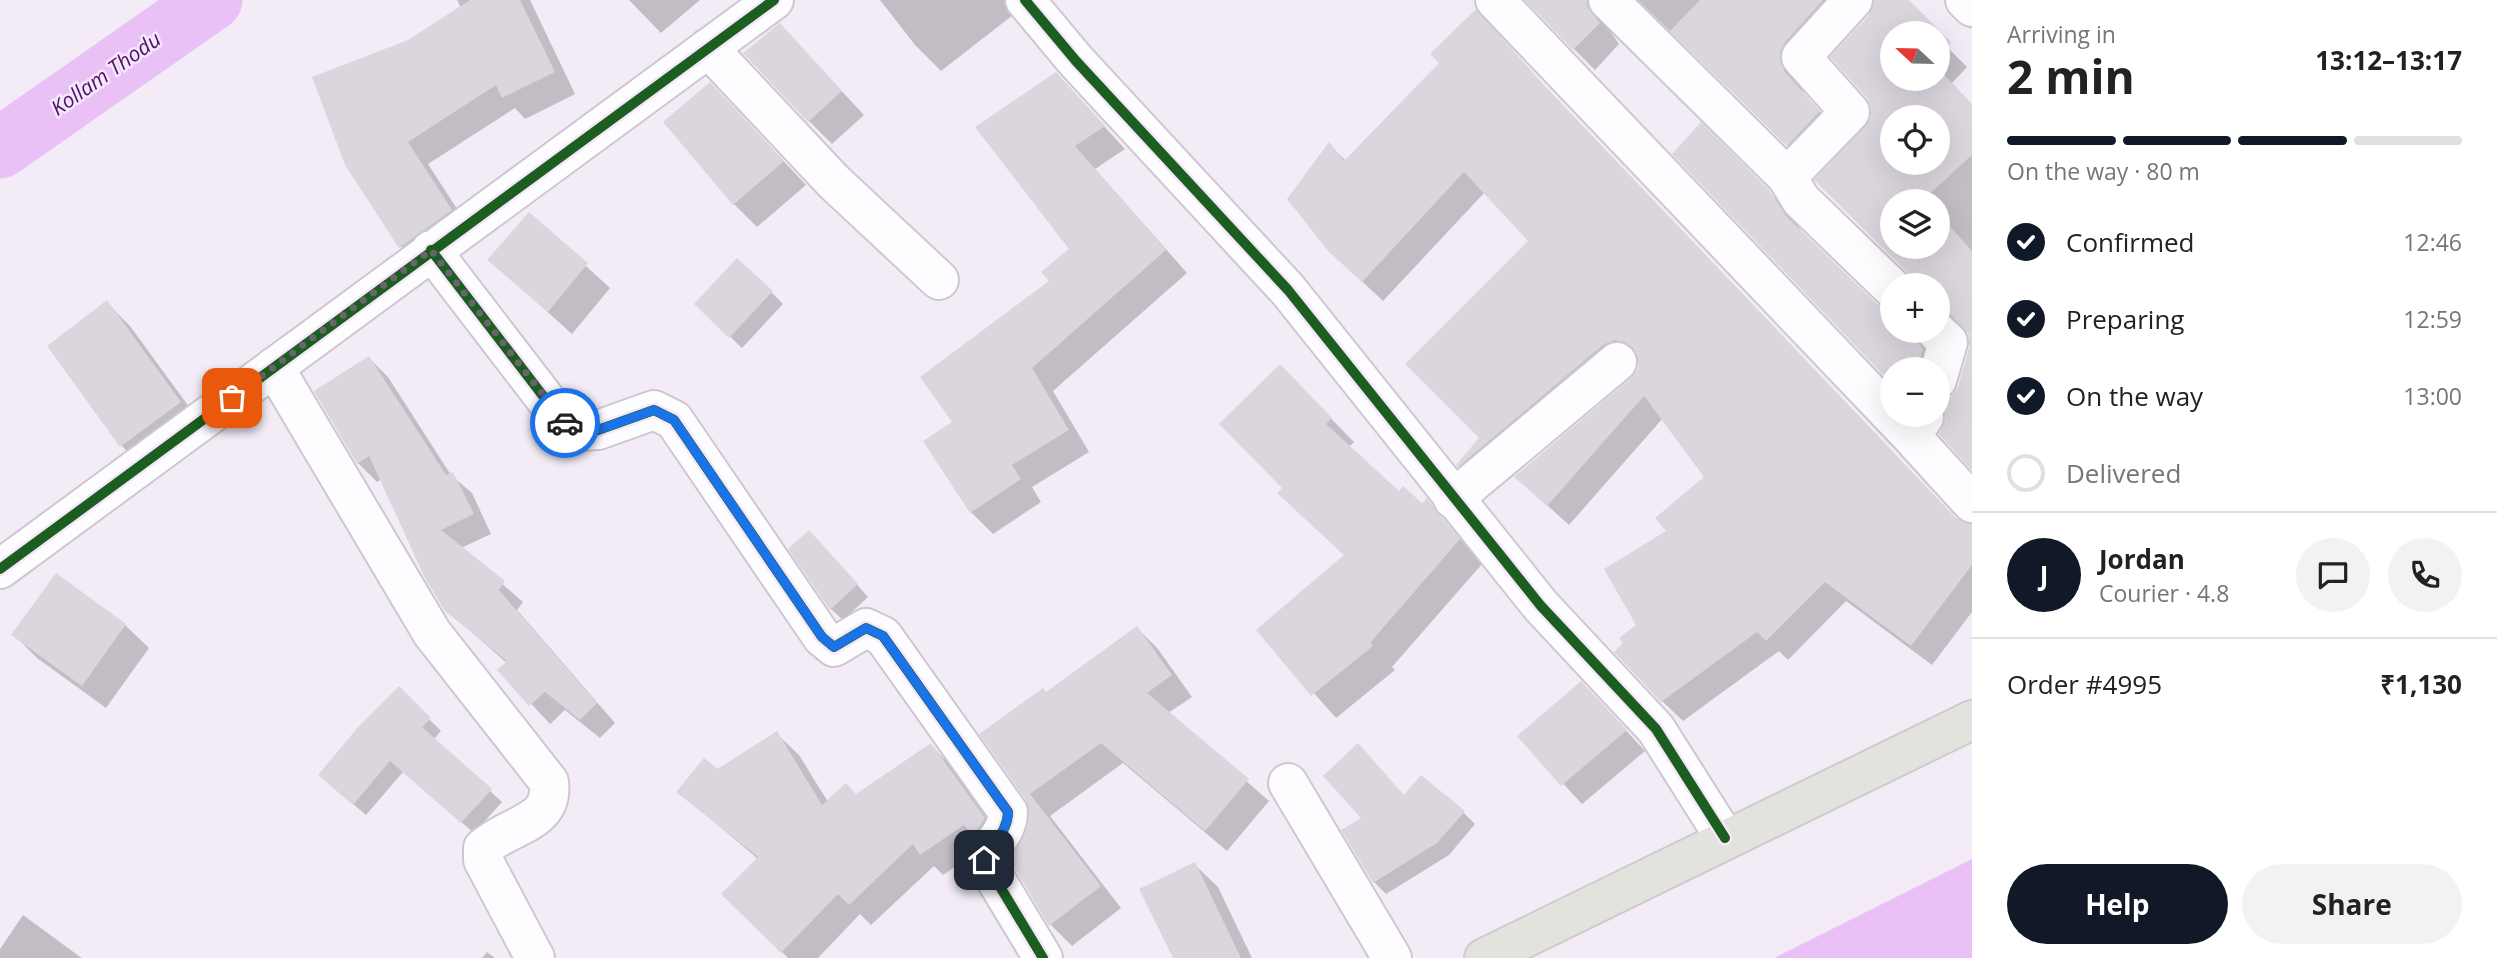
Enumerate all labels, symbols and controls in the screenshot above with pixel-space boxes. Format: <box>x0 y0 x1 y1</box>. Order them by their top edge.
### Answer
text: Arriving in <box>2007 18 2116 50</box>
north arrow <box>1880 21 1950 91</box>
map controls <box>1880 21 1950 427</box>
water label: Kollam Thodu <box>45 25 166 121</box>
text: 13:12–13:17 <box>2315 42 2462 78</box>
text: 2 min <box>2007 45 2135 107</box>
button: locate <box>1880 105 1950 175</box>
text: On the way · 80 m <box>2007 155 2200 187</box>
button: layers <box>1880 189 1950 259</box>
icon: check <box>2007 223 2045 261</box>
text: Confirmed <box>2066 224 2194 260</box>
text: 12:46 <box>2403 226 2462 258</box>
button: + <box>1880 273 1950 343</box>
icon: check <box>2007 300 2045 338</box>
text: Preparing <box>2066 301 2184 337</box>
text: 12:59 <box>2403 303 2462 335</box>
button: − <box>1880 357 1950 427</box>
pin <box>202 368 262 428</box>
icon: check <box>2007 377 2045 415</box>
text: On the way <box>2066 378 2203 414</box>
icon: bag <box>213 379 251 417</box>
text: 13:00 <box>2403 380 2462 412</box>
courier <box>530 388 600 458</box>
icon: car <box>546 404 584 442</box>
text: Delivered <box>2066 455 2181 491</box>
button: chat <box>2296 538 2370 612</box>
button: phone <box>2388 538 2462 612</box>
text: Jordan <box>2099 541 2185 577</box>
text: J <box>2040 557 2048 593</box>
text: Courier · 4.8 <box>2099 577 2229 609</box>
text: Order #4995 <box>2007 666 2162 702</box>
text: ₹1,130 <box>2380 666 2462 702</box>
pin <box>954 830 1014 890</box>
icon: home <box>965 841 1003 879</box>
button: Help <box>2007 864 2228 944</box>
button: Share <box>2242 864 2462 944</box>

